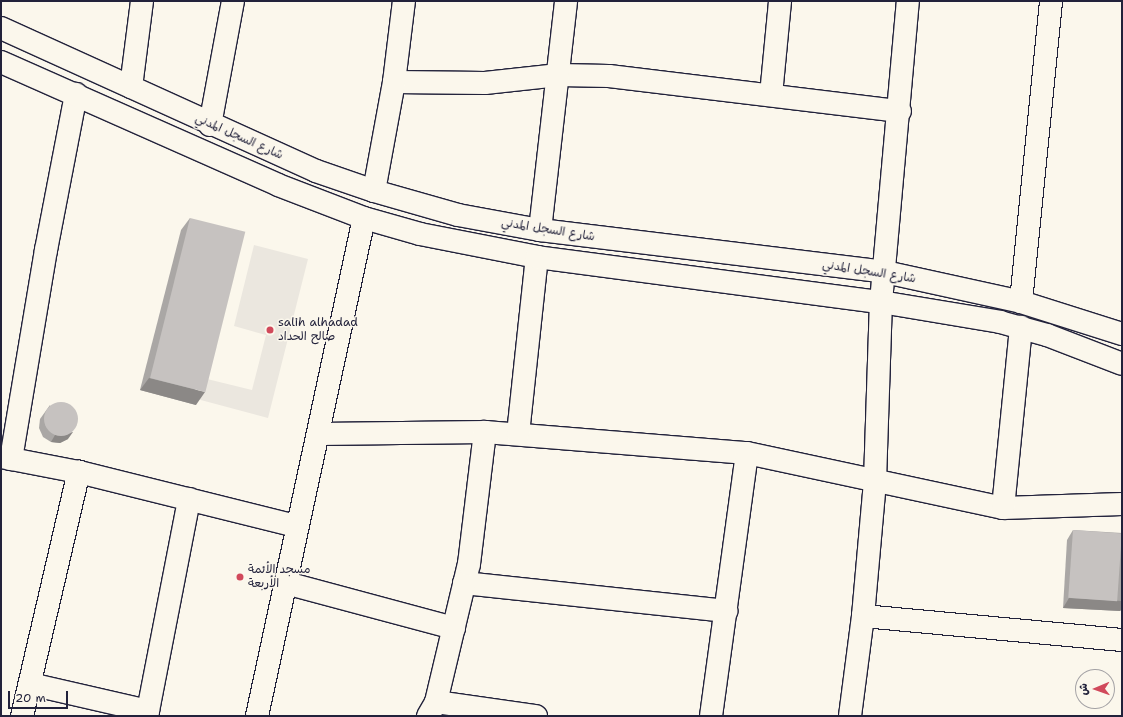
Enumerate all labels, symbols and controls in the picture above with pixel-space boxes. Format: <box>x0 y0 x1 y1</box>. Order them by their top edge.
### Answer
street label: شارع السجل المدني <box>193 111 285 163</box>
street label: شارع السجل المدني <box>500 215 596 245</box>
street label: شارع السجل المدني <box>821 257 917 287</box>
place label: salih alhadad صالح الحداد <box>278 316 358 344</box>
marker: salih alhadad صالح الحداد <box>265 325 275 335</box>
place label: مسجد الأئمة الأربعة <box>248 563 310 591</box>
marker: مسجد الأئمة الأربعة <box>235 572 245 582</box>
north arrow <box>1075 669 1115 709</box>
scale bar <box>10 683 70 709</box>
text: ش <box>1076 683 1091 696</box>
text: 20 m <box>15 690 46 706</box>

